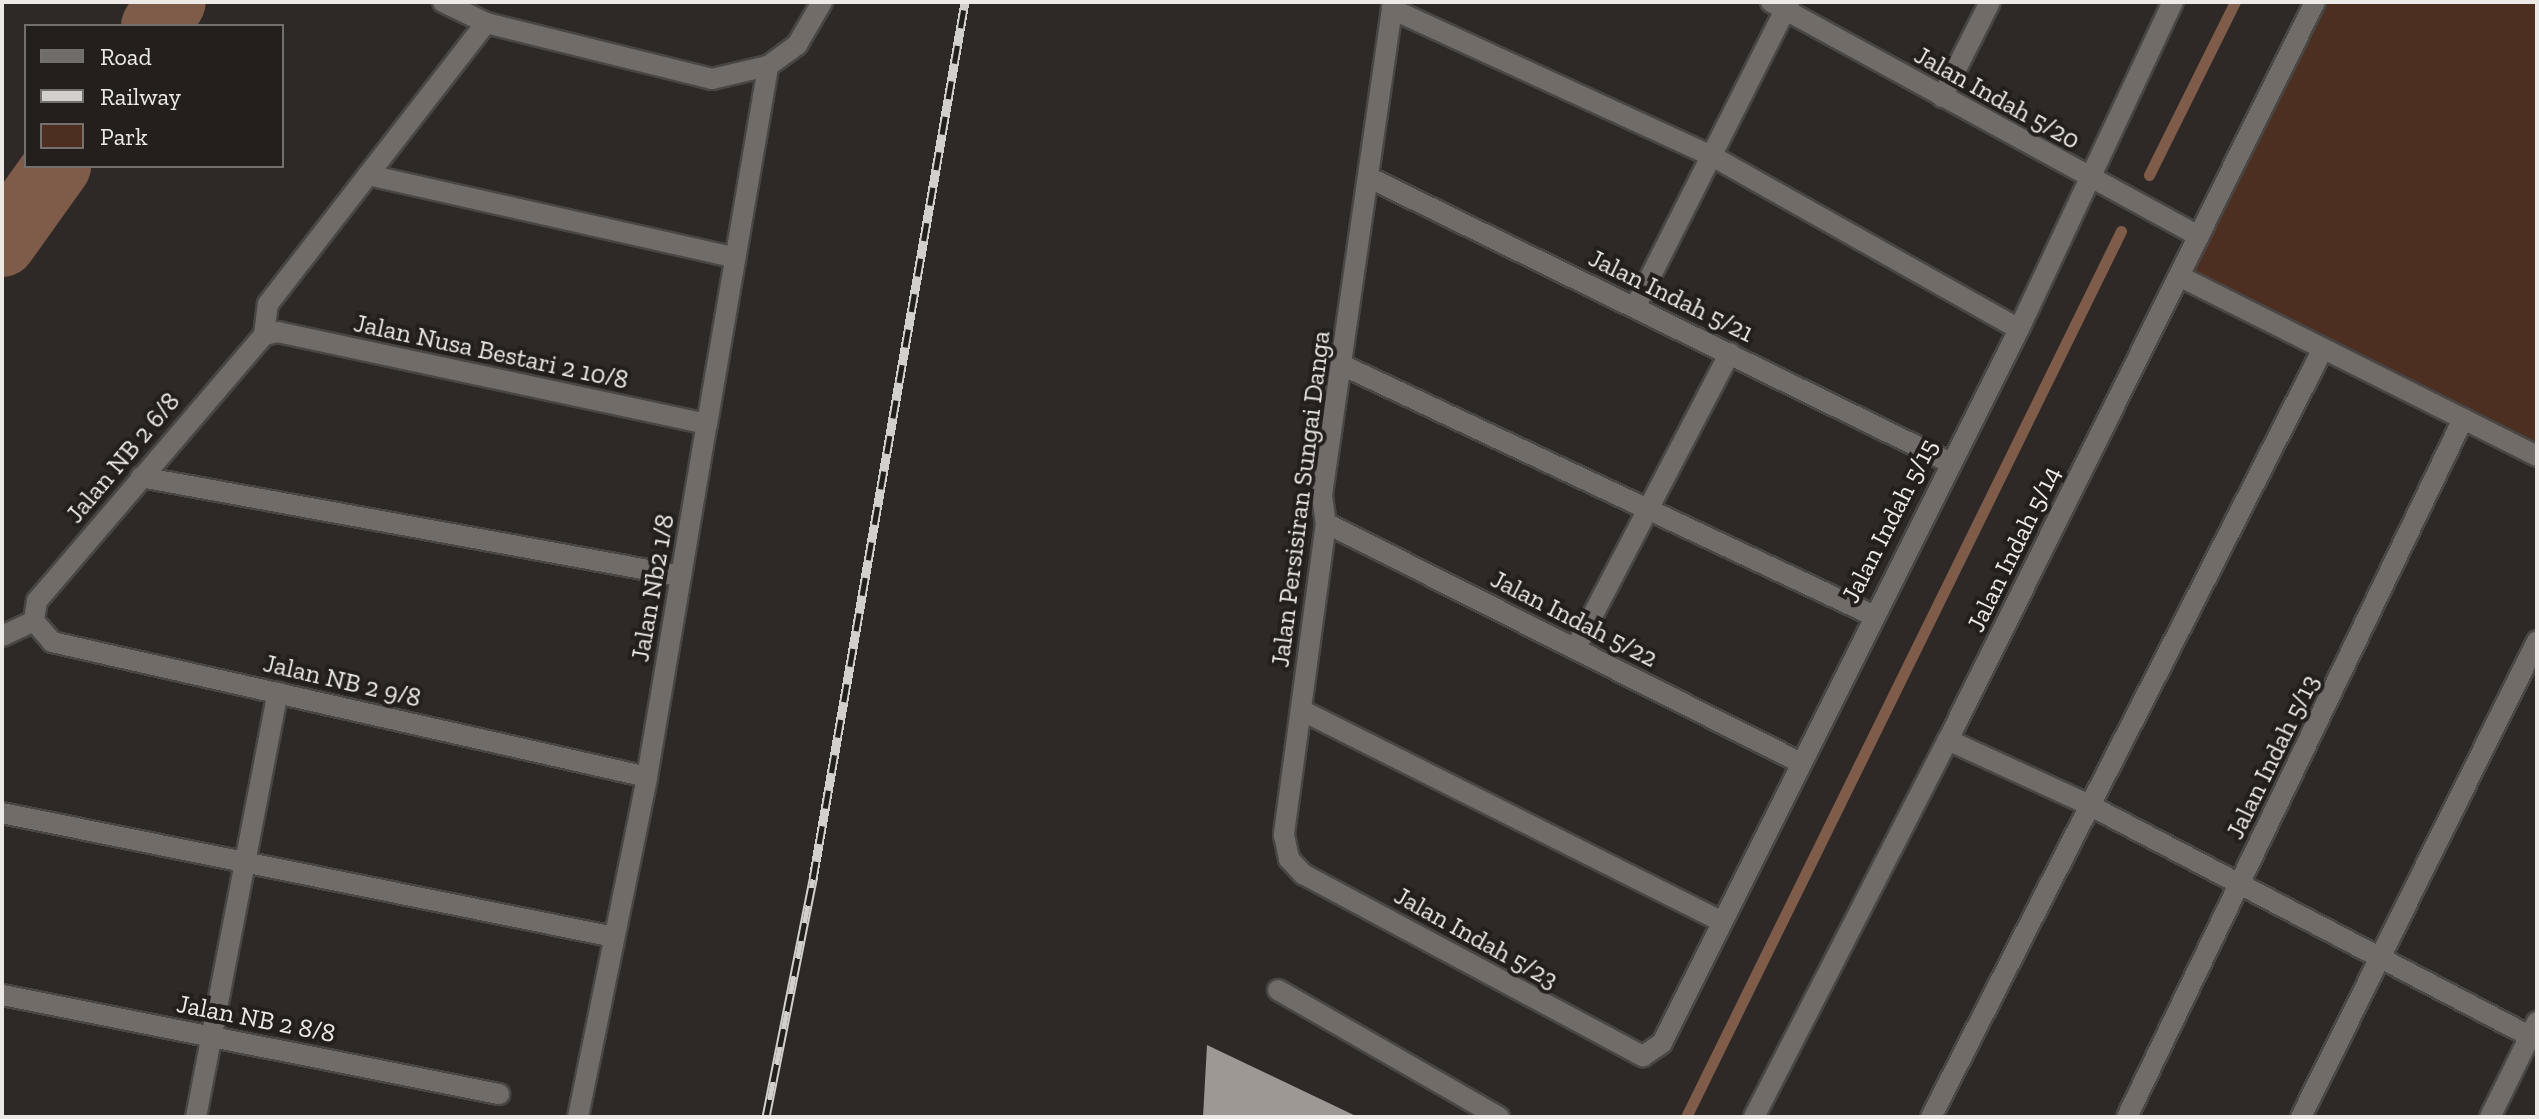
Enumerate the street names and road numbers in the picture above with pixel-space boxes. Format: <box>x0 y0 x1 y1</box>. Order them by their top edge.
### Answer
street label: Jalan Indah 5/20 <box>1909 40 2085 156</box>
street label: Jalan Indah 5/21 <box>1583 243 1759 349</box>
street label: Jalan Nusa Bestari 2 10/8 <box>351 308 631 396</box>
street label: Jalan Persisiran Sungai Danga <box>1265 329 1337 669</box>
street label: Jalan NB 2 6/8 <box>59 386 187 530</box>
street label: Jalan Indah 5/15 <box>1835 434 1945 608</box>
street label: Jalan Indah 5/14 <box>1960 461 2068 637</box>
street label: Jalan Nb2 1/8 <box>625 512 681 664</box>
street label: Jalan Indah 5/22 <box>1485 564 1663 674</box>
street label: Jalan NB 2 9/8 <box>260 648 424 714</box>
street label: Jalan Indah 5/13 <box>2220 670 2326 844</box>
street label: Jalan Indah 5/23 <box>1389 880 1563 996</box>
street label: Jalan NB 2 8/8 <box>174 988 338 1050</box>

